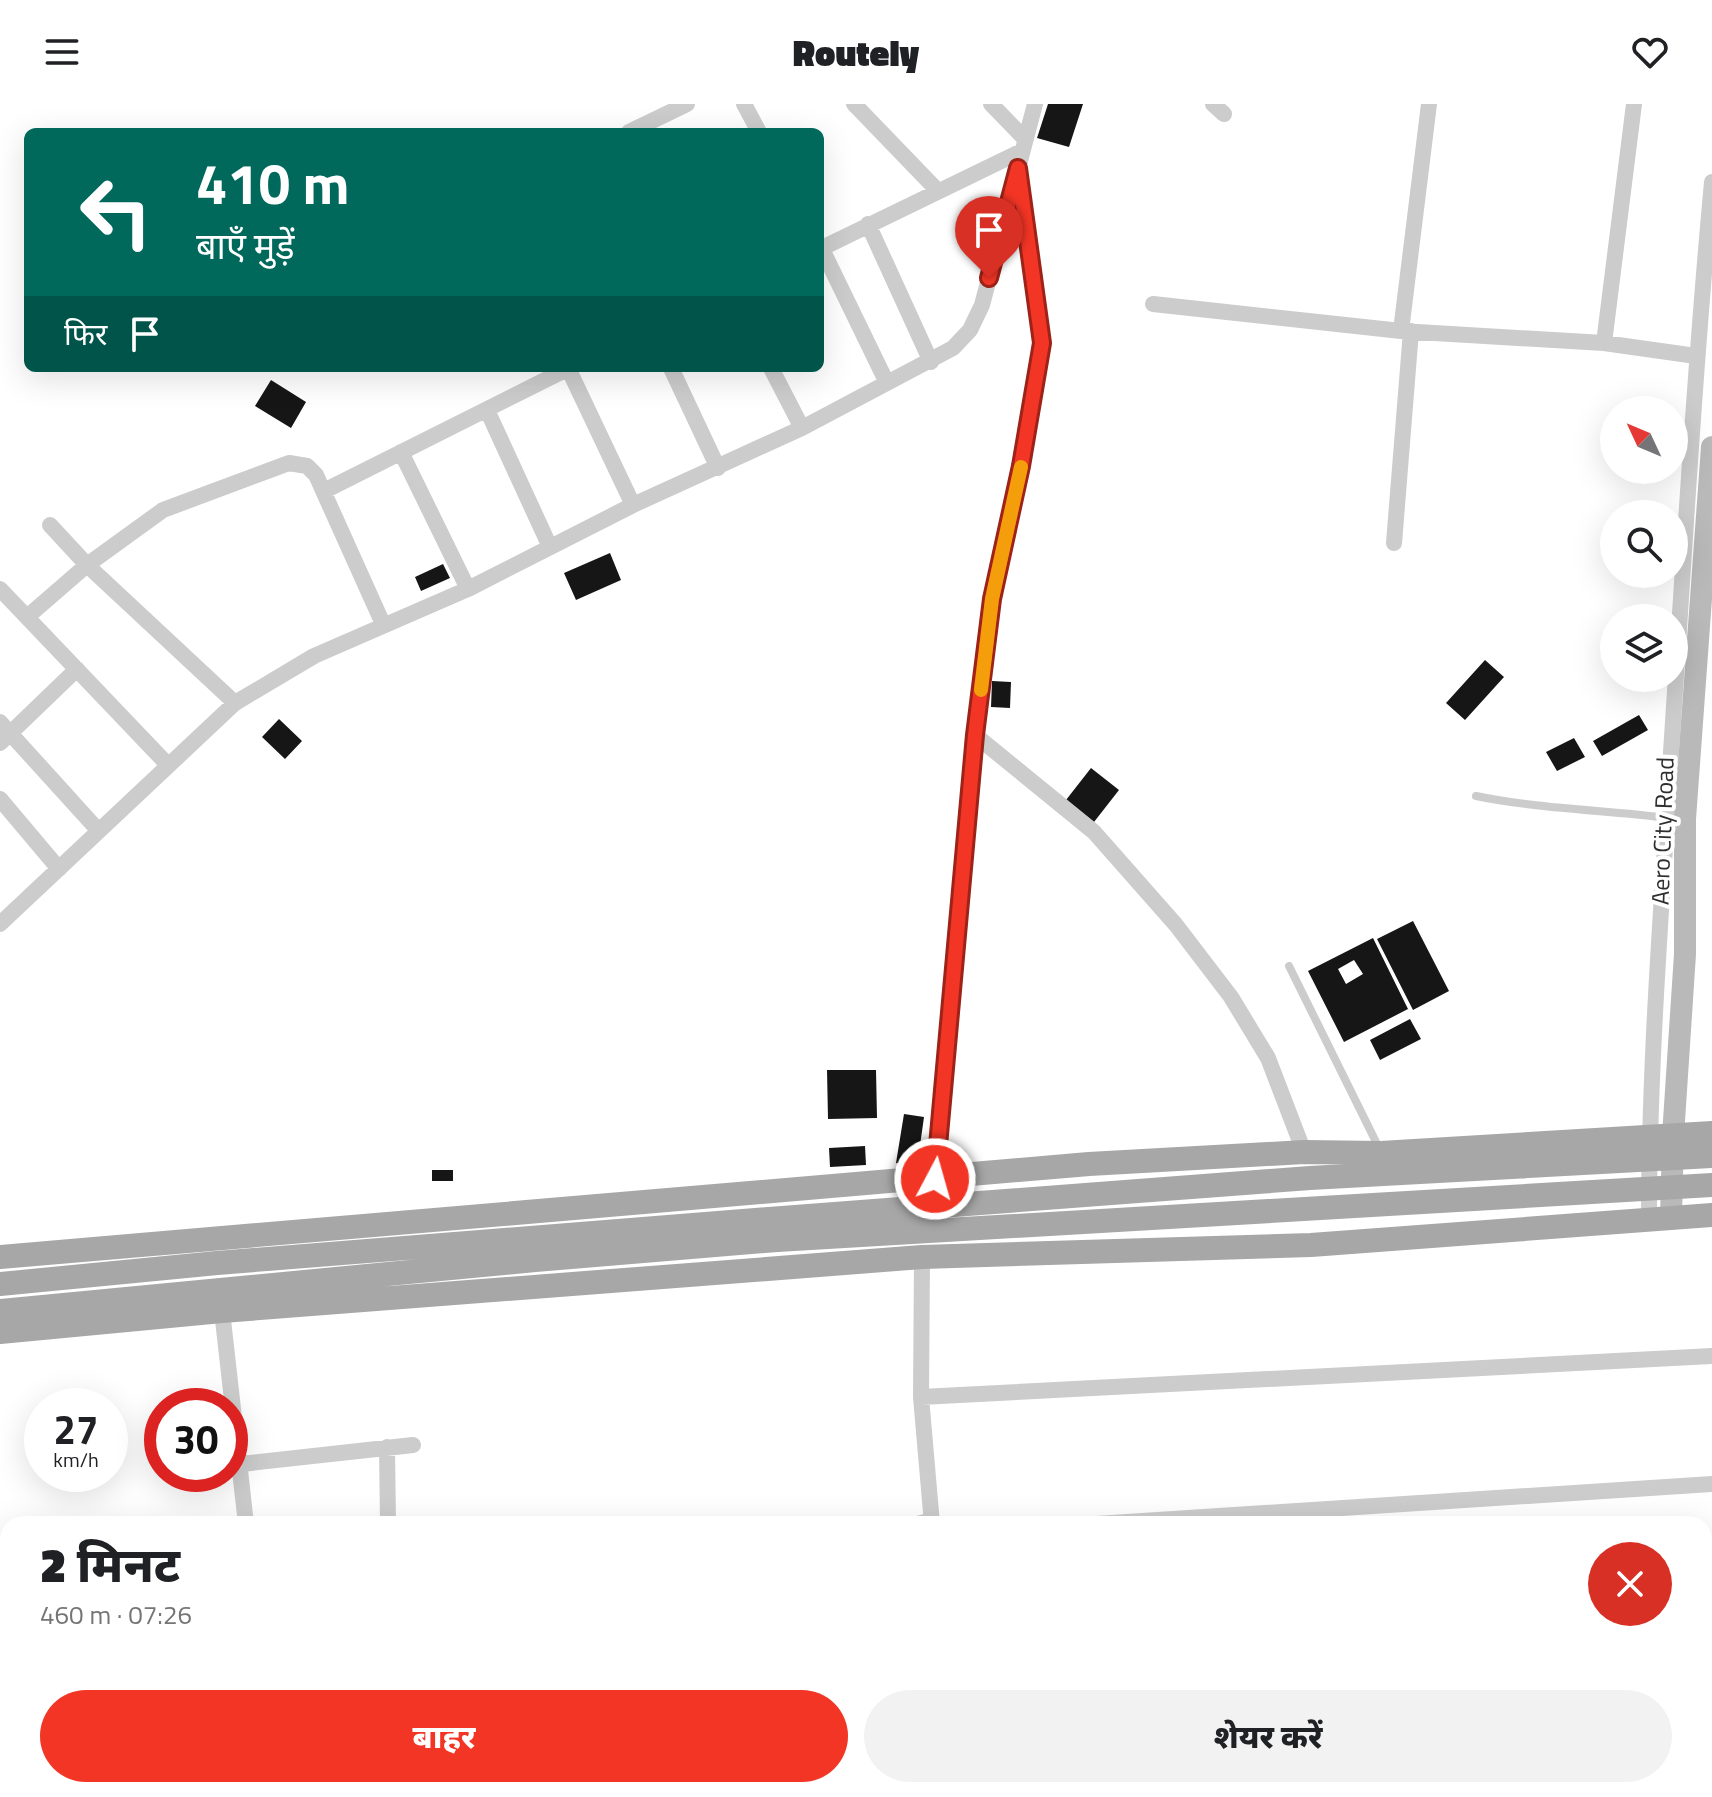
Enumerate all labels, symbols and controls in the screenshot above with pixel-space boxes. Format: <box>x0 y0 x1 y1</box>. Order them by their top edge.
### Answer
text: Routely <box>793 25 919 80</box>
icon: menu <box>40 30 84 74</box>
icon: heart <box>1628 30 1672 74</box>
text: 410 m <box>196 141 349 226</box>
icon: left <box>64 160 168 264</box>
pin <box>955 196 1023 278</box>
icon: arrive <box>967 208 1011 252</box>
text: बाएँ मुड़ें <box>196 218 295 273</box>
text: फिर <box>64 311 107 357</box>
icon: arrive <box>123 312 167 356</box>
north arrow <box>1600 396 1688 484</box>
map controls <box>1600 396 1688 692</box>
button: search <box>1600 500 1688 588</box>
button: layers <box>1600 604 1688 692</box>
street label: Aero City Road <box>1641 756 1683 906</box>
position arrow <box>893 1137 977 1221</box>
speed limit sign: 30 <box>144 1388 248 1492</box>
text: 27 <box>54 1399 98 1460</box>
text: km/h <box>53 1444 99 1475</box>
text: 2 मिनट <box>40 1528 180 1601</box>
button: close <box>1588 1542 1672 1626</box>
text: 460 m · 07:26 <box>40 1595 192 1634</box>
button: बाहर <box>40 1690 848 1782</box>
button: शेयर करें <box>864 1690 1672 1782</box>

